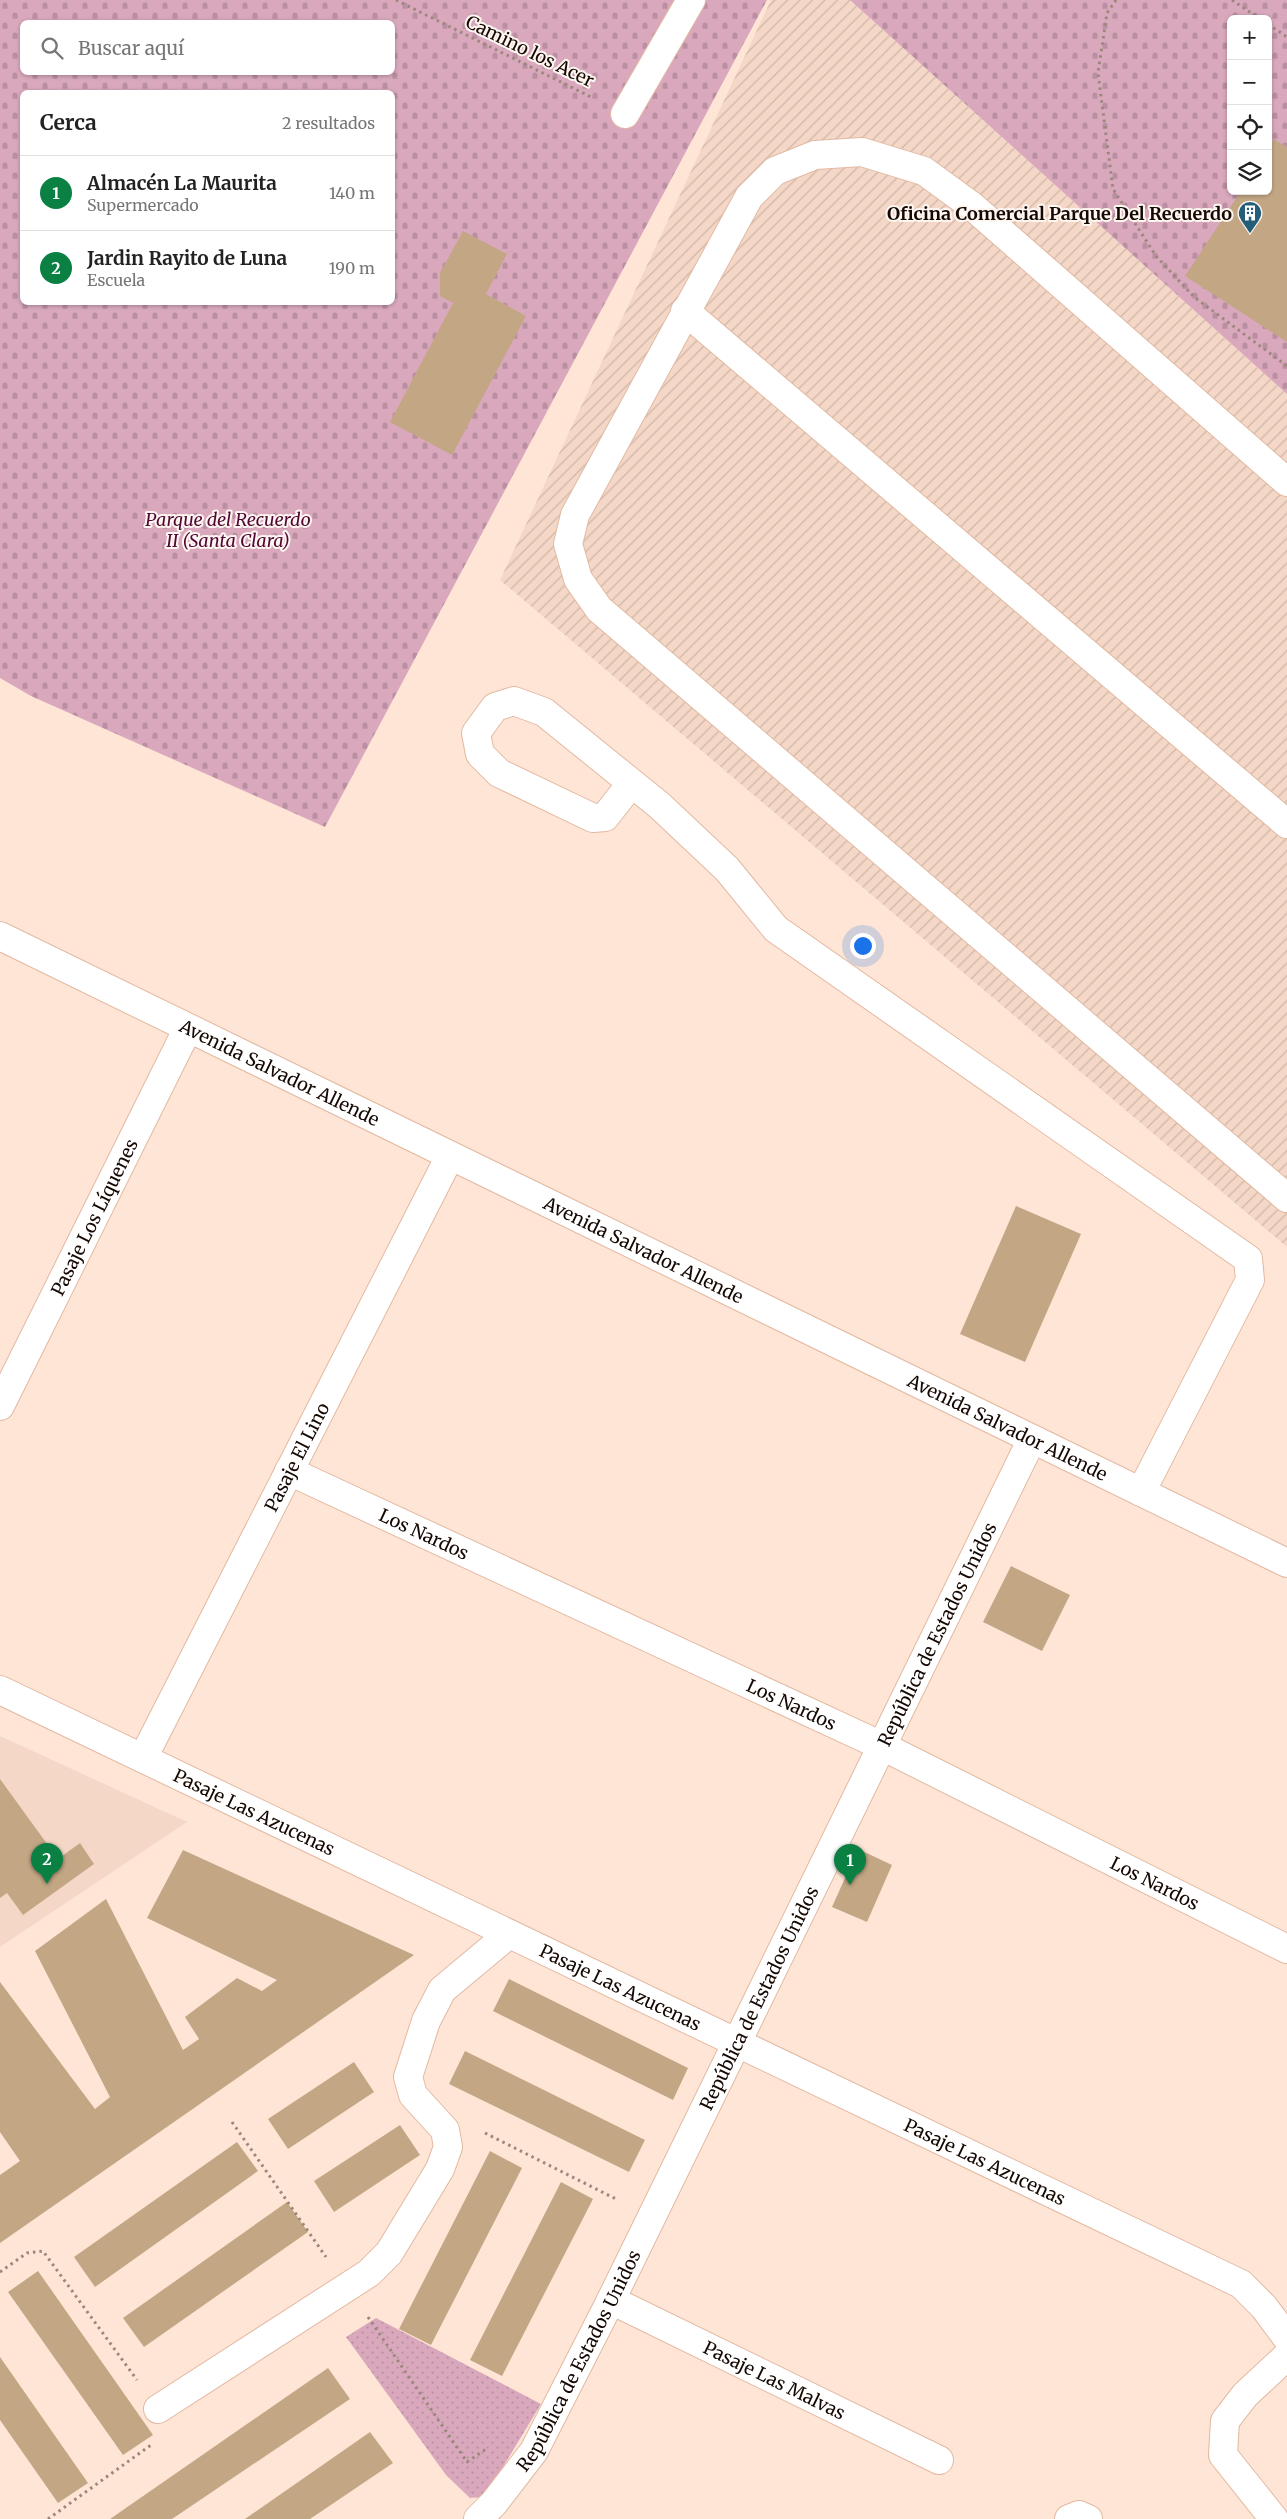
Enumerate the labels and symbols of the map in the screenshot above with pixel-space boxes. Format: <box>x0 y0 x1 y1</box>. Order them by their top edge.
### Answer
street label: Camino los Acer <box>462 10 598 92</box>
building icon: Oficina Comercial Parque Del Recuerdo <box>1237 200 1263 234</box>
place label: Oficina Comercial Parque Del Recuerdo <box>887 202 1232 225</box>
park label: Parque del Recuerdo II (Santa Clara) <box>145 508 311 552</box>
your location <box>850 933 876 959</box>
street label: Avenida Salvador Allende <box>175 1013 383 1131</box>
street label: Pasaje Los Líquenes <box>45 1135 143 1299</box>
street label: Avenida Salvador Allende <box>539 1191 747 1308</box>
street label: Avenida Salvador Allende <box>903 1368 1111 1485</box>
street label: Pasaje El Lino <box>259 1398 334 1515</box>
street label: Los Nardos <box>376 1503 473 1564</box>
street label: República de Estados Unidos <box>872 1518 1001 1750</box>
street label: Los Nardos <box>743 1673 840 1735</box>
street label: Pasaje Las Azucenas <box>170 1763 339 1860</box>
pin: 2 <box>31 1843 63 1884</box>
pin: 1 <box>834 1844 866 1885</box>
street label: Los Nardos <box>1107 1851 1203 1915</box>
street label: República de Estados Unidos <box>694 1882 823 2114</box>
street label: Pasaje Las Azucenas <box>536 1939 705 2036</box>
street label: Pasaje Las Azucenas <box>901 2113 1070 2210</box>
street label: República de Estados Unidos <box>511 2246 645 2476</box>
street label: Pasaje Las Malvas <box>700 2335 849 2424</box>

